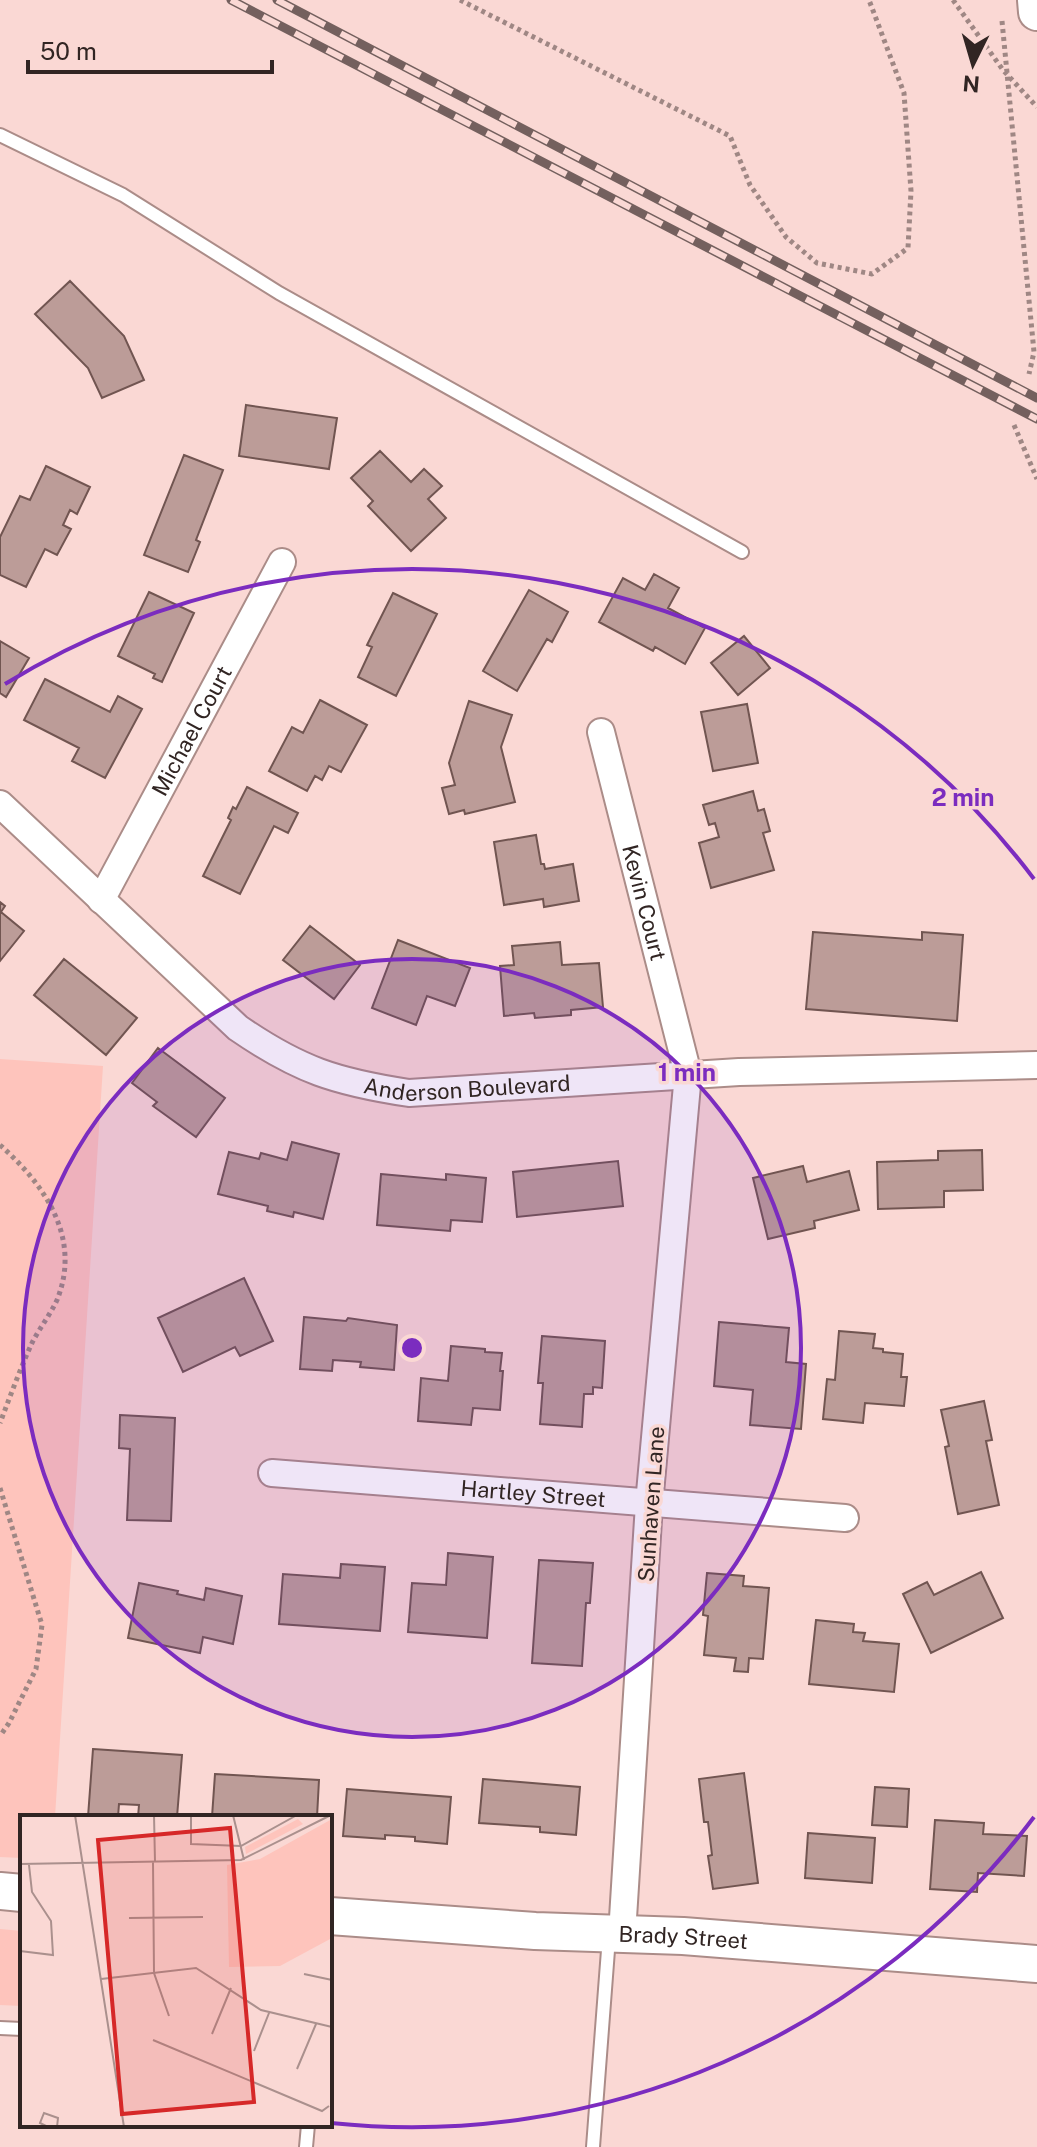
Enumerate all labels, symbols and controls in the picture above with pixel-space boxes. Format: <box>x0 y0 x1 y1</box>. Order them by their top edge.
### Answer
scale bar <box>28 24 272 74</box>
north arrow <box>933 24 1013 104</box>
text: 50 m <box>40 37 97 65</box>
text: N <box>962 70 981 98</box>
street label: Michael Court <box>146 661 237 800</box>
text: 2 min <box>932 783 994 811</box>
street label: Kevin Court <box>617 842 672 963</box>
text: 1 min <box>658 1058 716 1086</box>
street label: Anderson Boulevard <box>361 1070 571 1106</box>
centre of rings <box>398 1334 426 1362</box>
street label: Sunhaven Lane <box>633 1425 669 1583</box>
street label: Hartley Street <box>460 1475 607 1512</box>
inset map <box>20 1815 332 2127</box>
street label: Brady Street <box>618 1921 749 1954</box>

